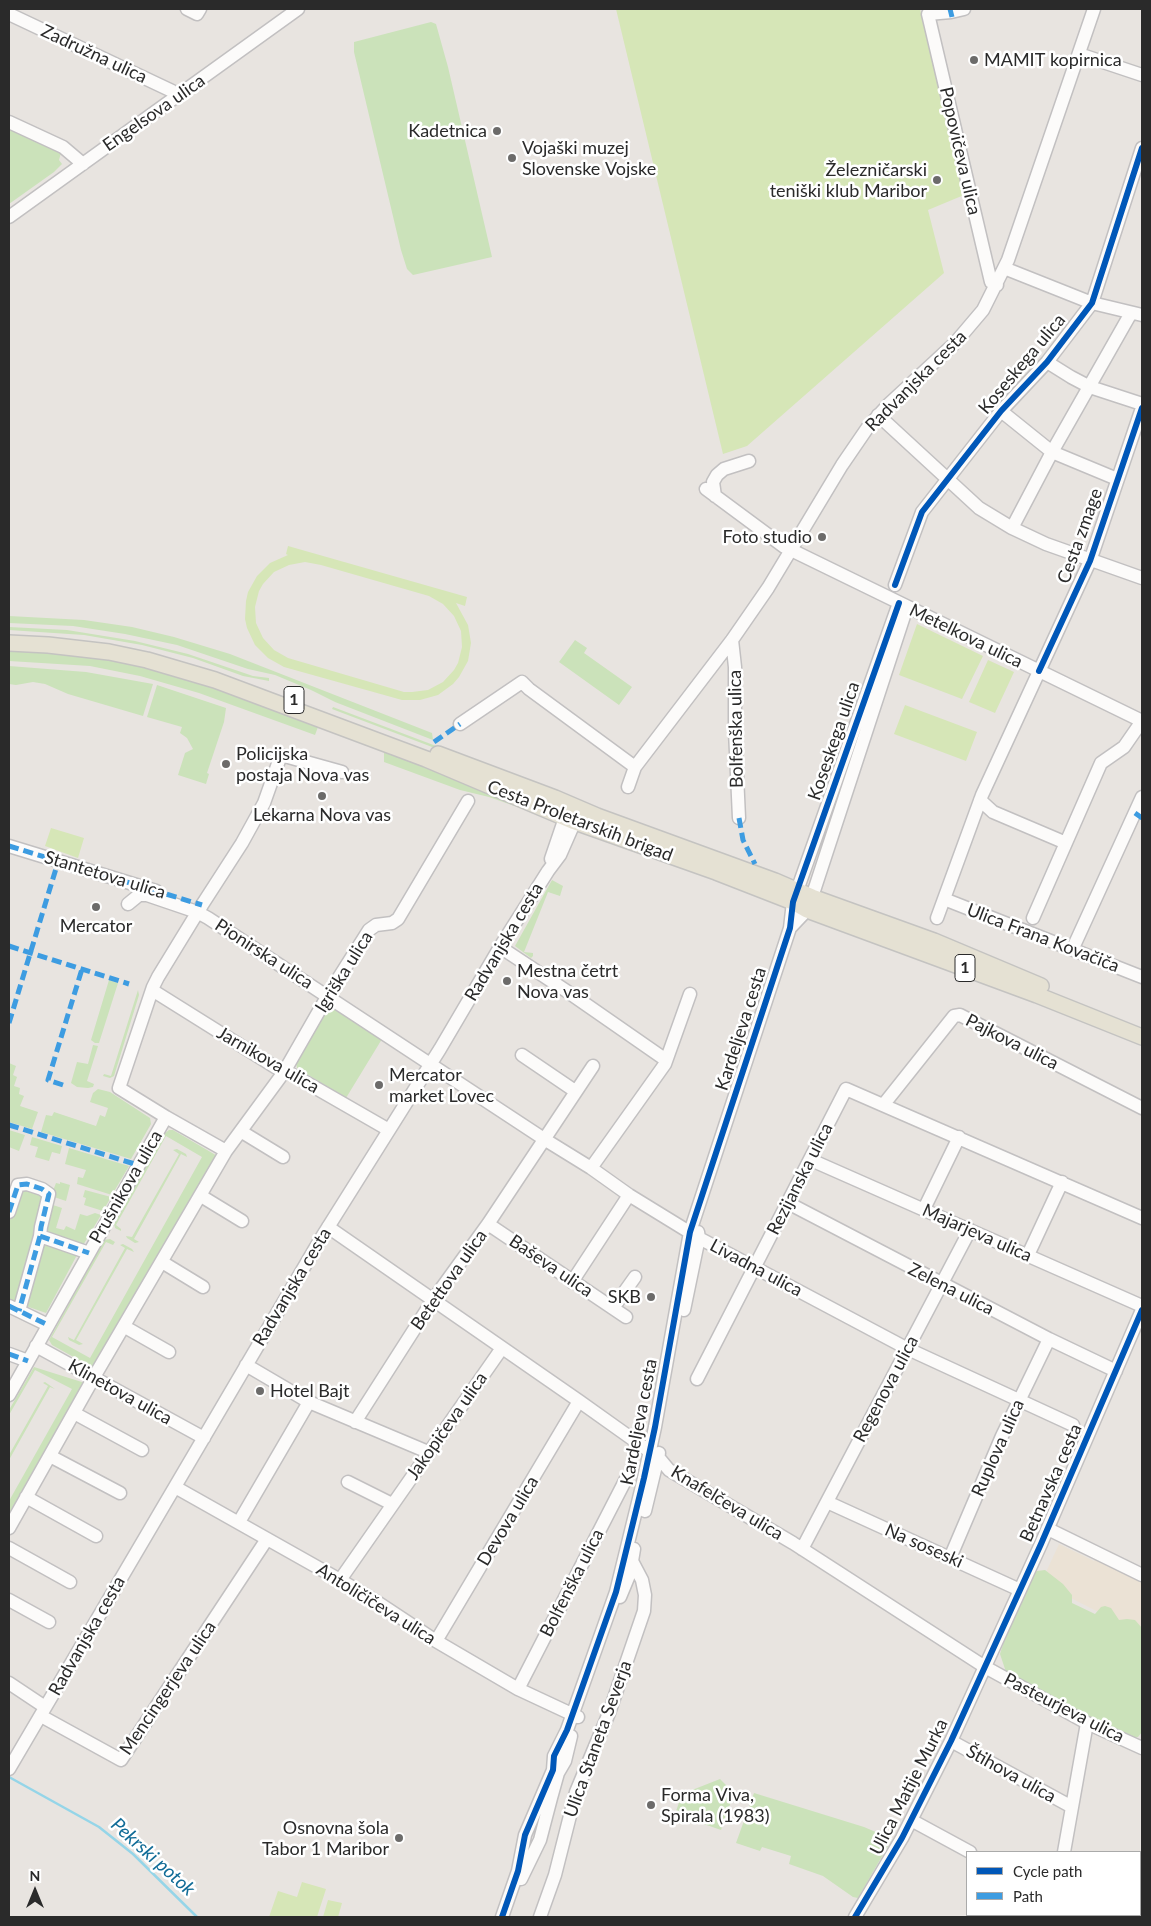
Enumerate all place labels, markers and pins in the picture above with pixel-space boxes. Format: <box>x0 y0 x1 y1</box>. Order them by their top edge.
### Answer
place label: MAMIT kopirnica <box>984 49 1122 71</box>
marker: MAMIT kopirnica <box>968 54 980 66</box>
place label: Kadetnica <box>408 120 487 142</box>
marker: Kadetnica <box>491 125 503 137</box>
place label: Vojaški muzej Slovenske Vojske <box>522 137 656 180</box>
marker: Vojaški muzej Slovenske Vojske <box>506 152 518 164</box>
place label: Železničarski teniški klub Maribor <box>770 159 927 202</box>
marker: Železničarski teniški klub Maribor <box>931 174 943 186</box>
place label: Foto studio <box>722 526 812 548</box>
marker: Foto studio <box>816 531 828 543</box>
place label: Policijska postaja Nova vas <box>236 743 369 786</box>
marker: Policijska postaja Nova vas <box>220 758 232 770</box>
marker: Lekarna Nova vas <box>316 790 328 802</box>
place label: Lekarna Nova vas <box>253 804 391 826</box>
marker: Mercator <box>90 901 102 913</box>
place label: Mercator <box>60 915 132 937</box>
place label: Mestna četrt Nova vas <box>517 960 618 1002</box>
marker: Mestna četrt Nova vas <box>501 975 513 987</box>
place label: Mercator market Lovec <box>389 1064 494 1106</box>
marker: Mercator market Lovec <box>373 1079 385 1091</box>
place label: SKB <box>608 1286 641 1308</box>
marker: SKB <box>645 1291 657 1303</box>
place label: Hotel Bajt <box>270 1380 349 1402</box>
marker: Hotel Bajt <box>254 1385 266 1397</box>
place label: Forma Viva, Spirala (1983) <box>661 1784 770 1826</box>
marker: Forma Viva, Spirala (1983) <box>645 1799 657 1811</box>
place label: Osnovna šola Tabor 1 Maribor <box>262 1817 389 1860</box>
marker: Osnovna šola Tabor 1 Maribor <box>393 1832 405 1844</box>

